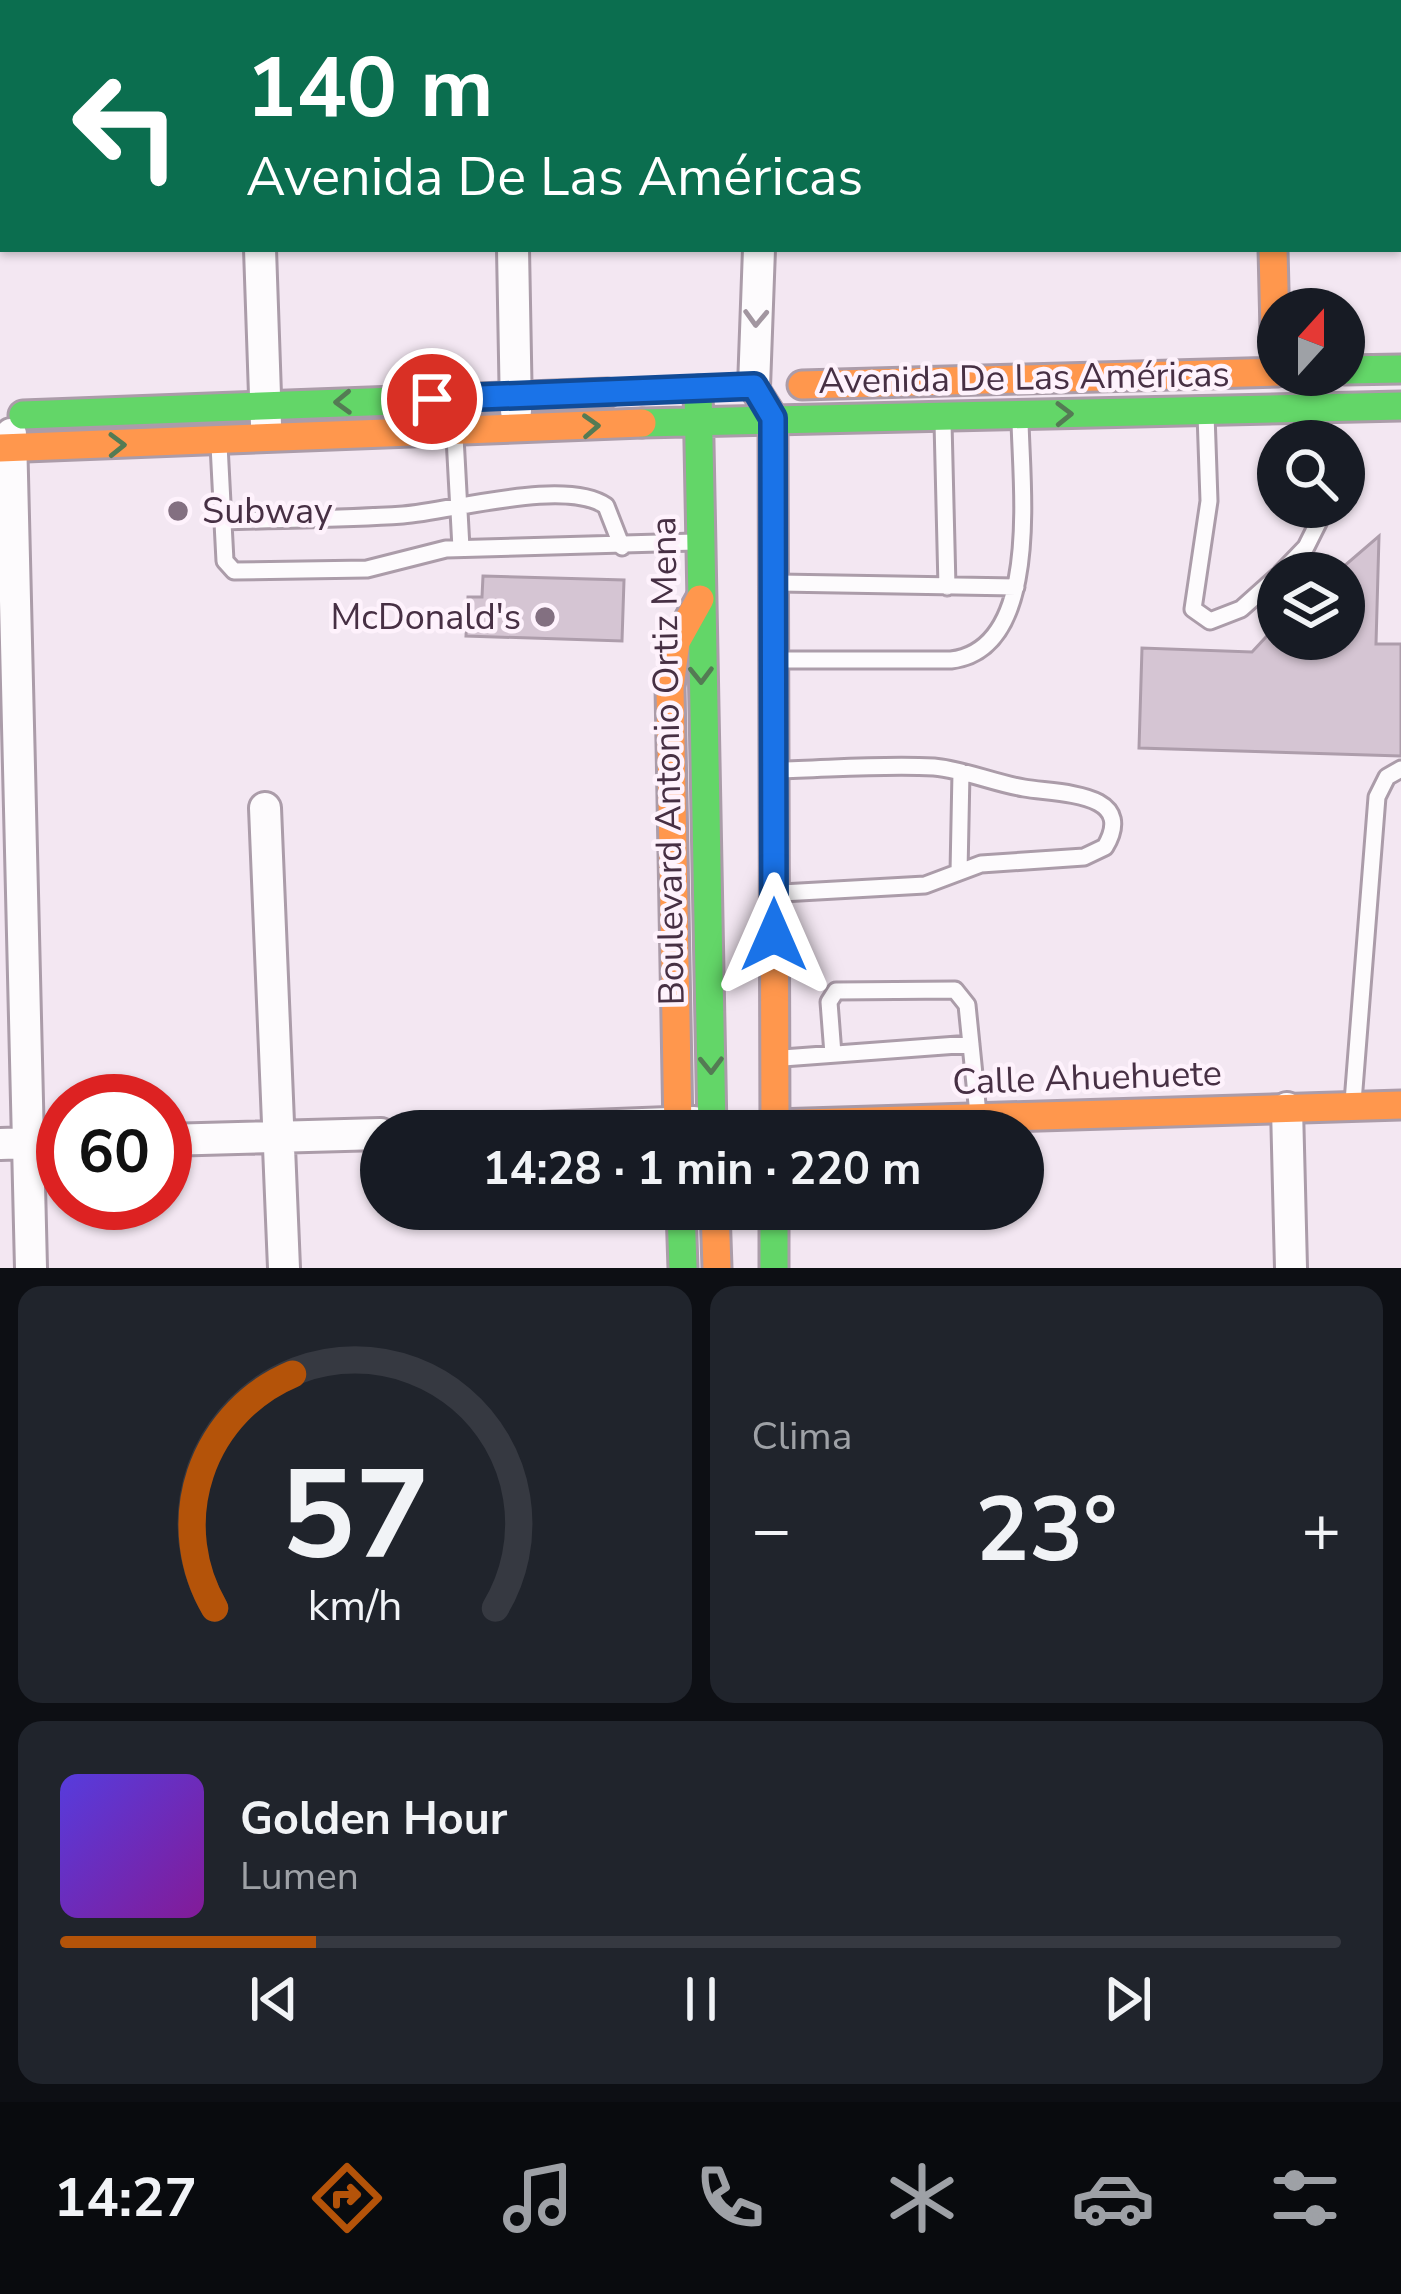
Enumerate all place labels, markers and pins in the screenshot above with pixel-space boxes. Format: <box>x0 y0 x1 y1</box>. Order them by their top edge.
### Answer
pin <box>381 348 483 450</box>
place label: Subway <box>202 487 333 536</box>
marker: Subway <box>165 498 191 524</box>
place label: McDonald's <box>331 593 521 642</box>
marker: McDonald's <box>532 604 558 630</box>

